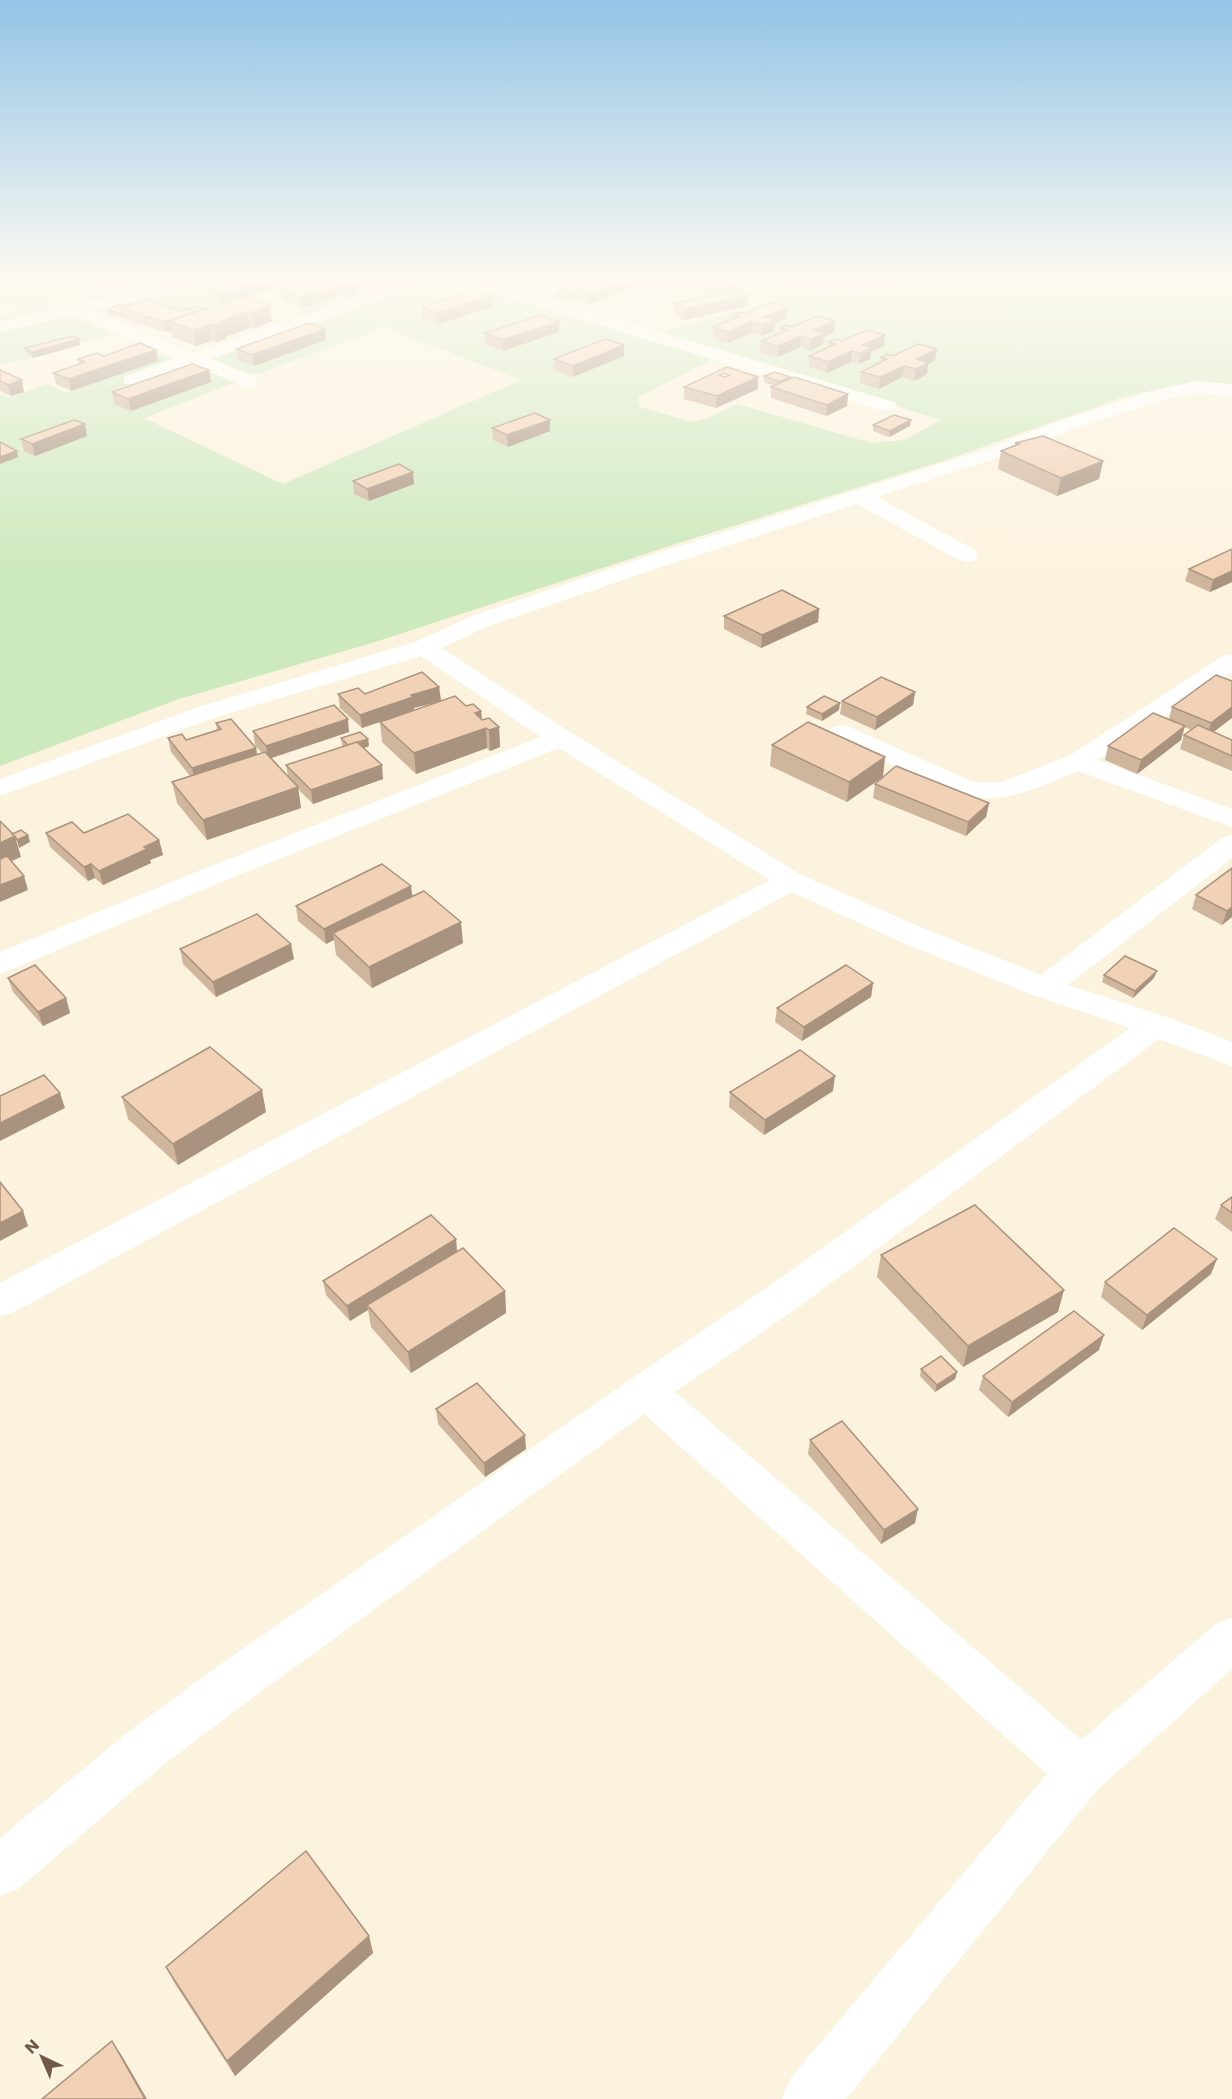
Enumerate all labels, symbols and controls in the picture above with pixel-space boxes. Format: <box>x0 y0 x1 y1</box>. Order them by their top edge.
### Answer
north arrow <box>12 2027 72 2087</box>
text: N <box>20 2034 44 2059</box>

